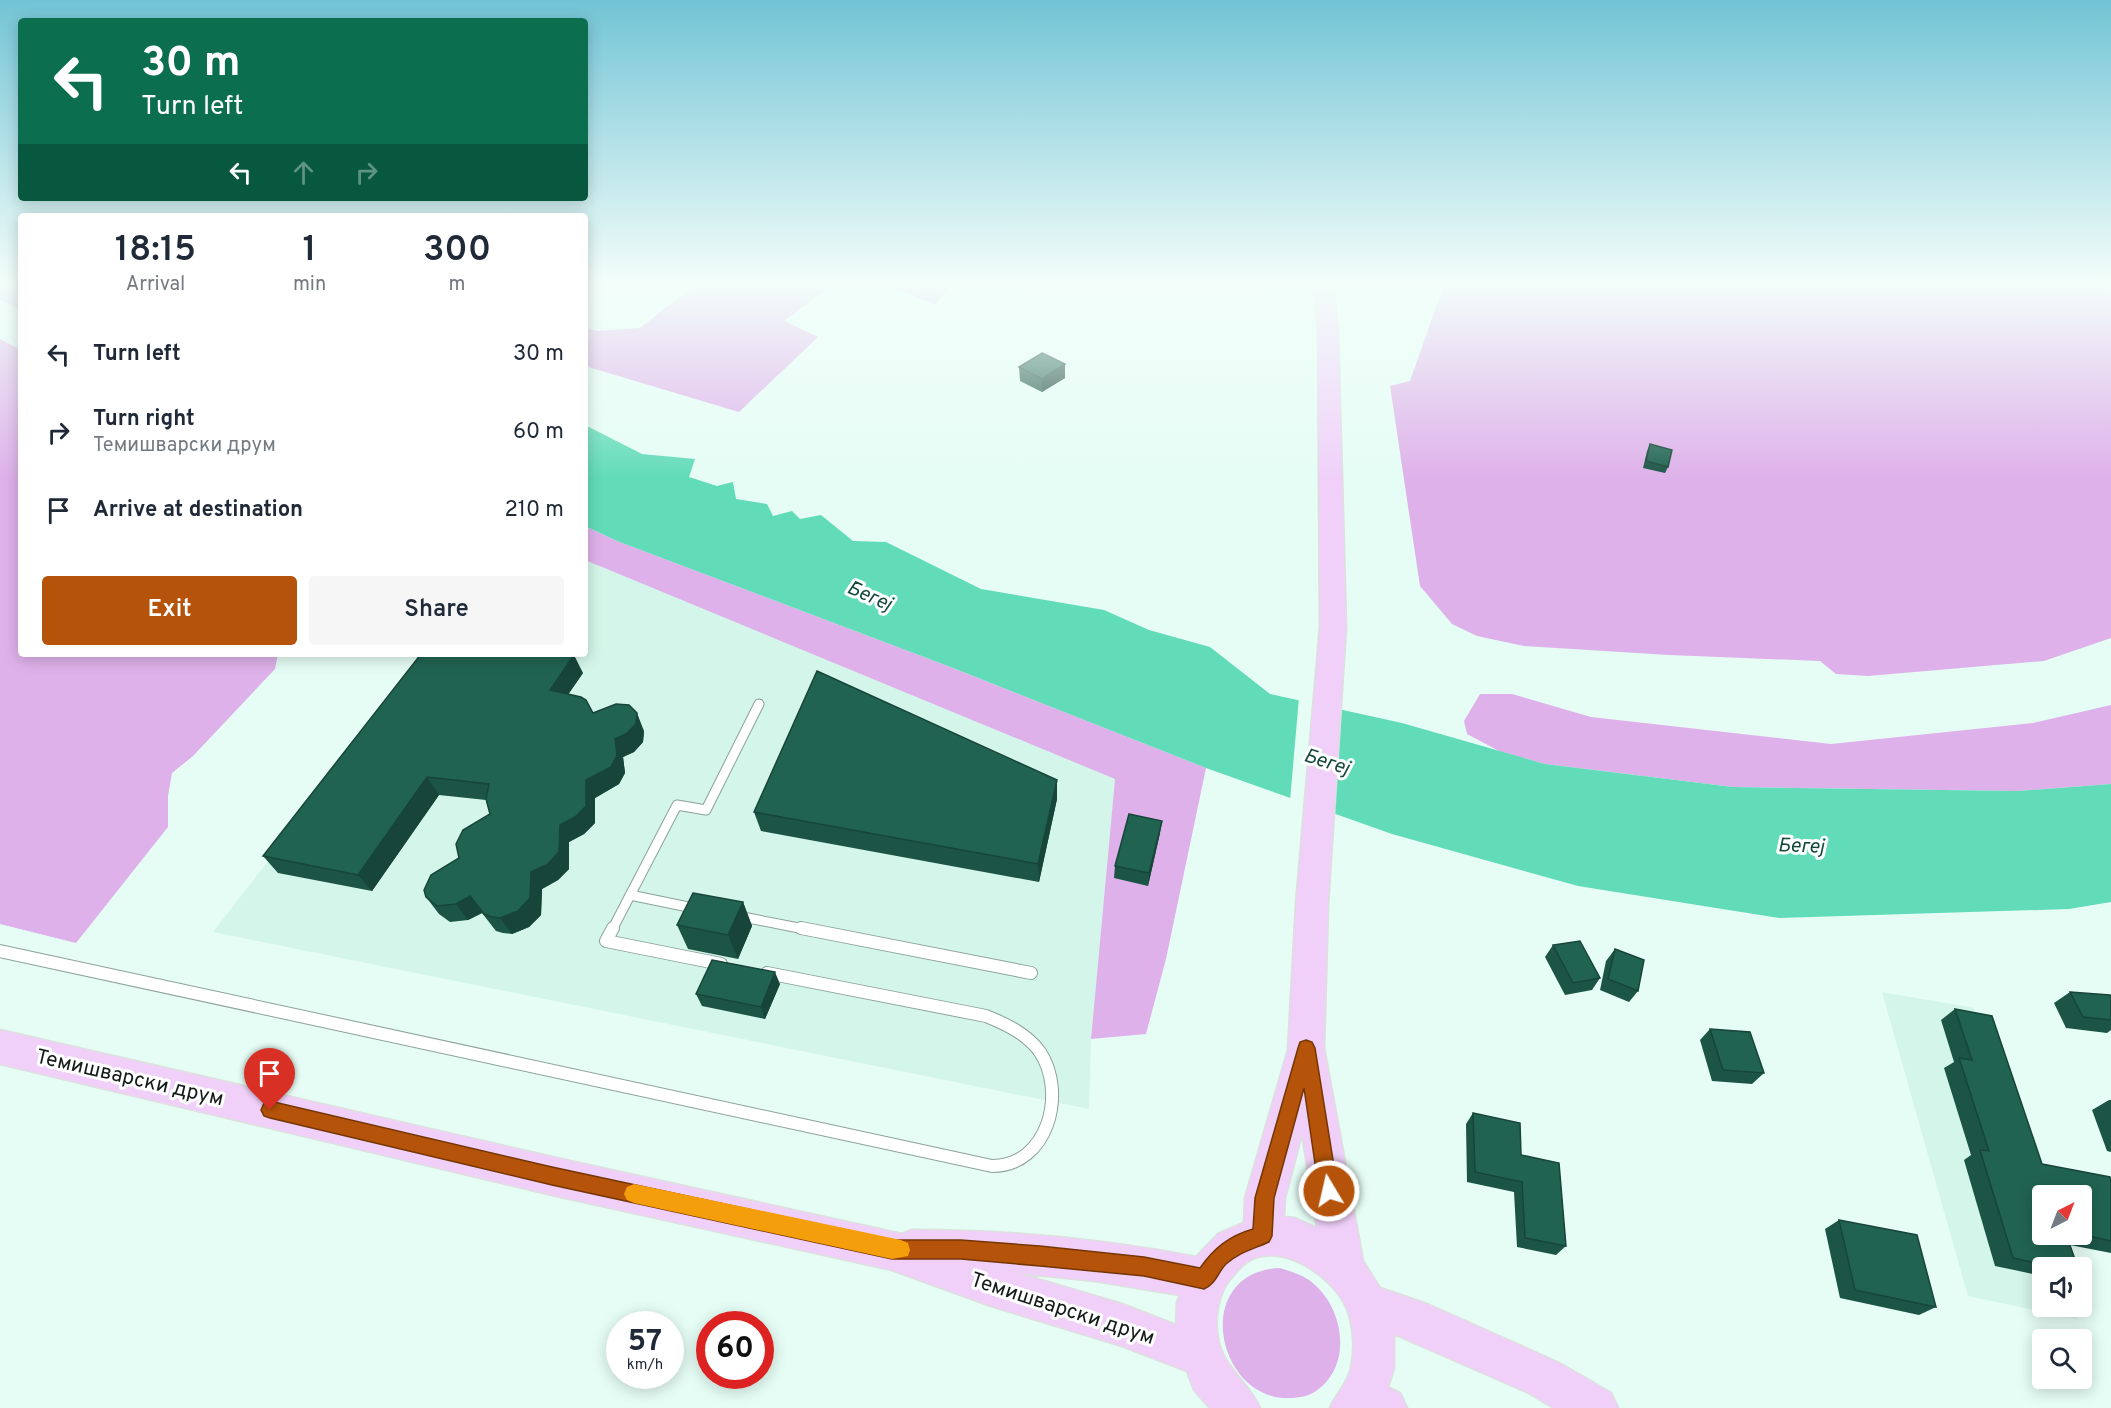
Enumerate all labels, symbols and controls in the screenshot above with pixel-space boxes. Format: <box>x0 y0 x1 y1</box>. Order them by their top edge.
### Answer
text: 30 m <box>141 38 240 91</box>
icon: left <box>42 42 120 120</box>
text: Turn left <box>141 90 243 124</box>
icon: left <box>224 156 257 189</box>
icon: ahead <box>287 156 320 189</box>
icon: right <box>350 156 383 189</box>
text: 18:15 <box>115 228 196 274</box>
text: 1 <box>303 228 317 274</box>
text: 300 <box>423 228 491 274</box>
text: Arrival <box>126 272 185 298</box>
text: min <box>293 272 326 298</box>
text: m <box>449 272 466 298</box>
icon: left <box>42 338 75 371</box>
text: Turn left <box>93 341 181 368</box>
text: 30 m <box>513 341 564 368</box>
text: Turn right <box>93 406 195 433</box>
icon: right <box>42 416 75 449</box>
text: 60 m <box>513 419 564 446</box>
text: Темишварски друм <box>93 433 276 459</box>
icon: arrive <box>42 494 75 527</box>
text: Arrive at destination <box>93 497 303 524</box>
text: 210 m <box>504 497 564 524</box>
water label: Бегеј <box>843 575 897 619</box>
button: Exit <box>42 576 297 645</box>
button: Share <box>309 576 564 645</box>
water label: Бегеј <box>1300 743 1353 783</box>
water label: Бегеј <box>1777 833 1826 861</box>
street label: Темишварски друм <box>33 1044 226 1113</box>
pin <box>244 1048 295 1110</box>
icon: arrive <box>253 1057 286 1090</box>
position arrow <box>1297 1159 1361 1223</box>
north arrow <box>2032 1185 2092 1245</box>
map controls <box>2032 1185 2092 1389</box>
button: sound <box>2032 1257 2092 1317</box>
street label: Темишварски друм <box>967 1267 1158 1352</box>
speed limit sign: 60 <box>696 1311 774 1389</box>
text: 57 <box>628 1324 662 1361</box>
button: search <box>2032 1329 2092 1389</box>
text: km/h <box>627 1356 663 1375</box>

